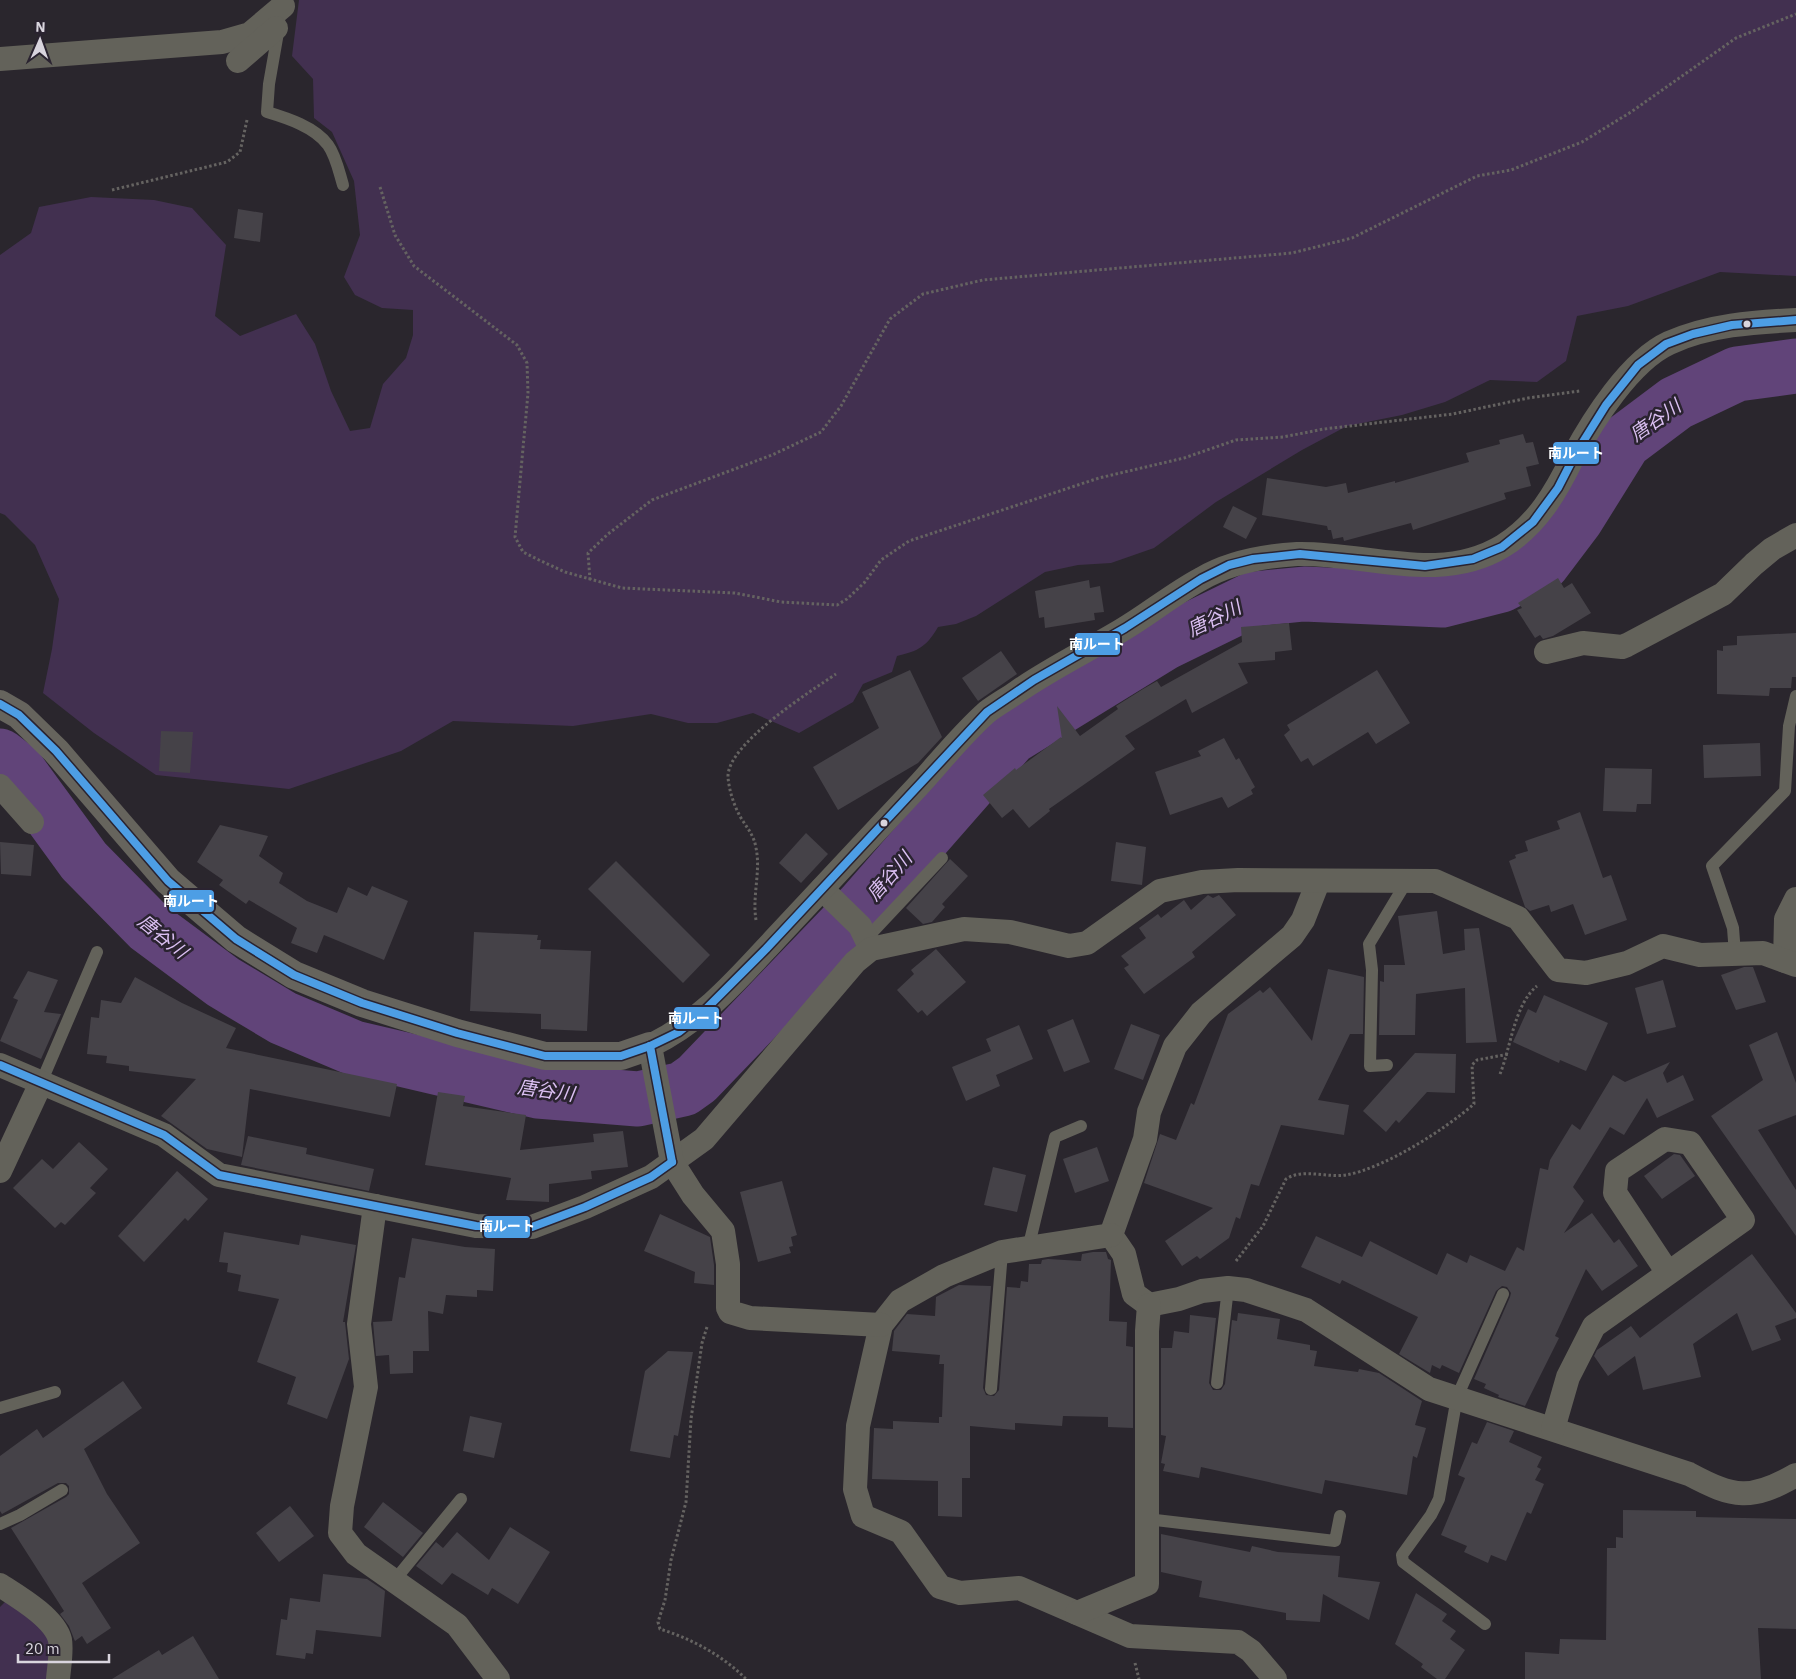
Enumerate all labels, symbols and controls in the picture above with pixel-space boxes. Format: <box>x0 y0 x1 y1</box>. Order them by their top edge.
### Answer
north arrow <box>15 15 65 65</box>
text: N <box>35 18 46 36</box>
unlabelled marker <box>1742 319 1752 329</box>
water label: 唐谷川 <box>1625 393 1687 446</box>
line badge: 南ルート <box>1552 441 1600 465</box>
text: 南ルート <box>1548 444 1604 462</box>
water label: 唐谷川 <box>1183 594 1247 641</box>
line badge: 南ルート <box>1074 632 1121 656</box>
text: 南ルート <box>1069 635 1125 653</box>
unlabelled marker <box>879 818 889 828</box>
water label: 唐谷川 <box>861 845 918 905</box>
line badge: 南ルート <box>168 889 215 913</box>
text: 南ルート <box>163 892 219 910</box>
water label: 唐谷川 <box>133 909 194 965</box>
line badge: 南ルート <box>673 1006 720 1030</box>
text: 南ルート <box>668 1009 724 1027</box>
water label: 唐谷川 <box>516 1074 578 1106</box>
line badge: 南ルート <box>483 1215 531 1239</box>
text: 南ルート <box>479 1217 535 1235</box>
scale bar <box>18 1632 109 1664</box>
text: 20 m <box>25 1639 60 1658</box>

